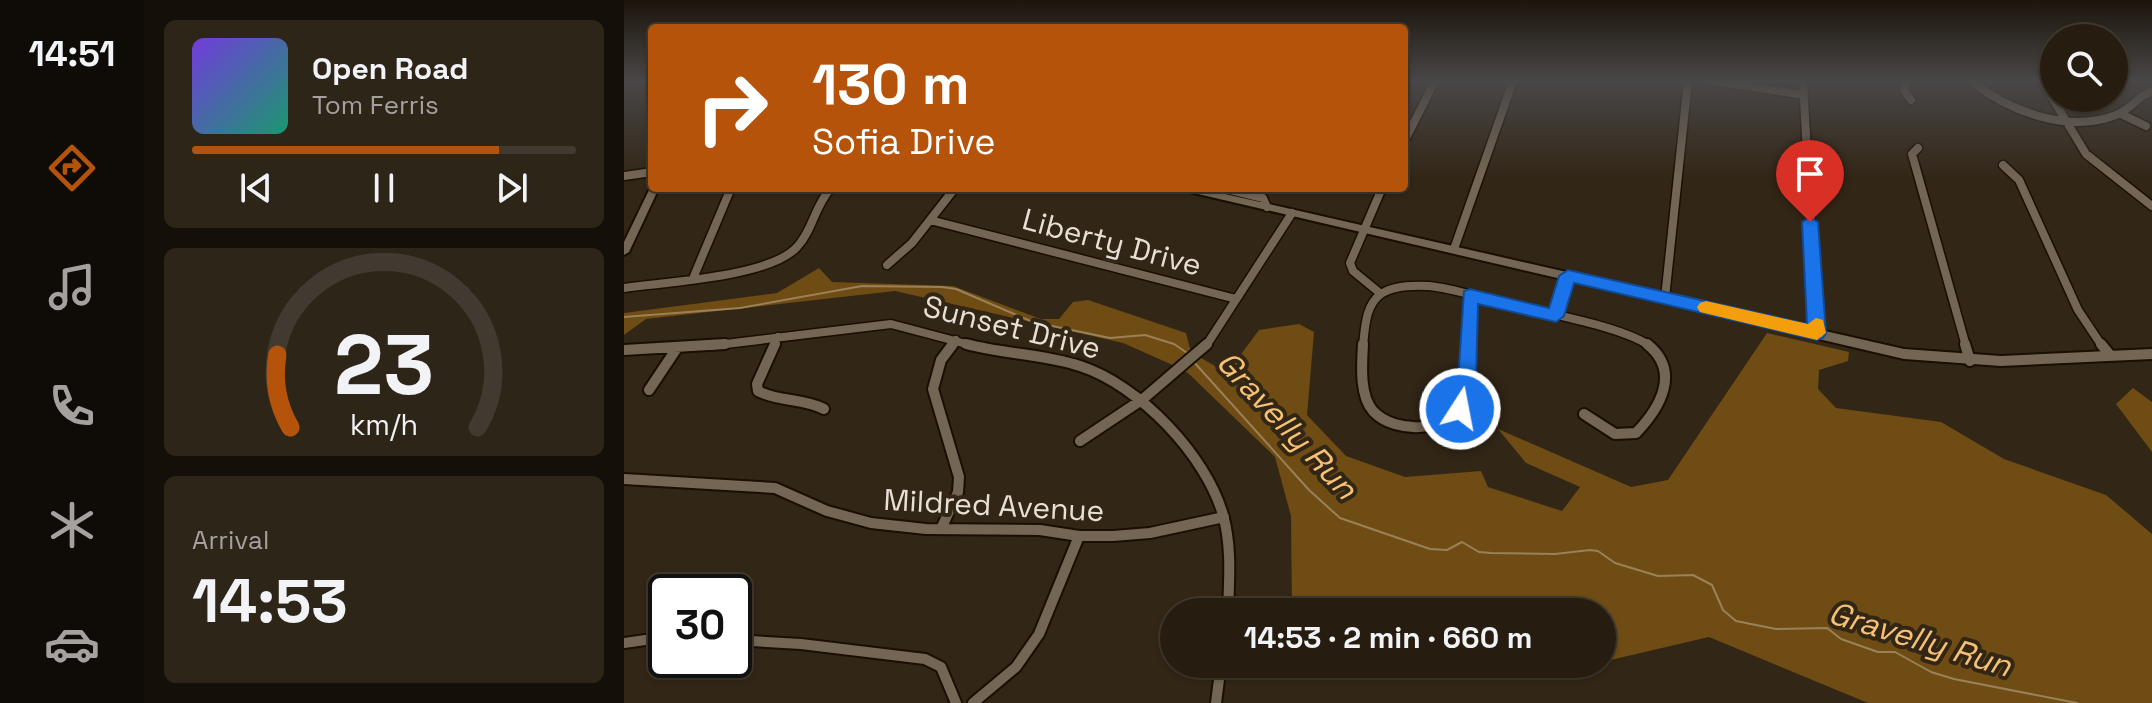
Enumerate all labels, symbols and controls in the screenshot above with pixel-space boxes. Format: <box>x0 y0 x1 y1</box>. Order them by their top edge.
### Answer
map controls <box>2040 24 2128 112</box>
button: search <box>2040 24 2128 112</box>
text: 14:51 <box>28 31 116 77</box>
text: Open Road <box>312 49 468 88</box>
text: 130 m <box>812 49 970 120</box>
icon: right <box>680 56 784 160</box>
text: Tom Ferris <box>312 88 439 122</box>
text: Sofia Drive <box>812 119 996 165</box>
icon: directions <box>44 140 100 196</box>
pin <box>1776 140 1844 222</box>
icon: arrive <box>1788 152 1832 196</box>
icon: previous <box>234 166 278 210</box>
icon: pause <box>362 166 406 210</box>
icon: next <box>490 166 534 210</box>
street label: Liberty Drive <box>1018 199 1206 285</box>
icon: music <box>44 259 100 315</box>
street label: Sunset Drive <box>919 286 1105 368</box>
text: 23 <box>334 311 434 417</box>
water label: Gravelly Run <box>1208 342 1367 509</box>
position arrow <box>1418 367 1502 451</box>
icon: phone <box>44 378 100 434</box>
text: km/h <box>350 407 418 443</box>
street label: Mildred Avenue <box>883 480 1105 530</box>
icon: climate <box>44 497 100 553</box>
text: Arrival <box>192 523 269 557</box>
text: 14:53 <box>192 563 348 640</box>
speed limit sign: 30 <box>648 574 752 678</box>
water label: Gravelly Run <box>1824 592 2017 686</box>
icon: car <box>44 616 100 672</box>
text: 14:53 · 2 min · 660 m <box>1244 618 1532 657</box>

